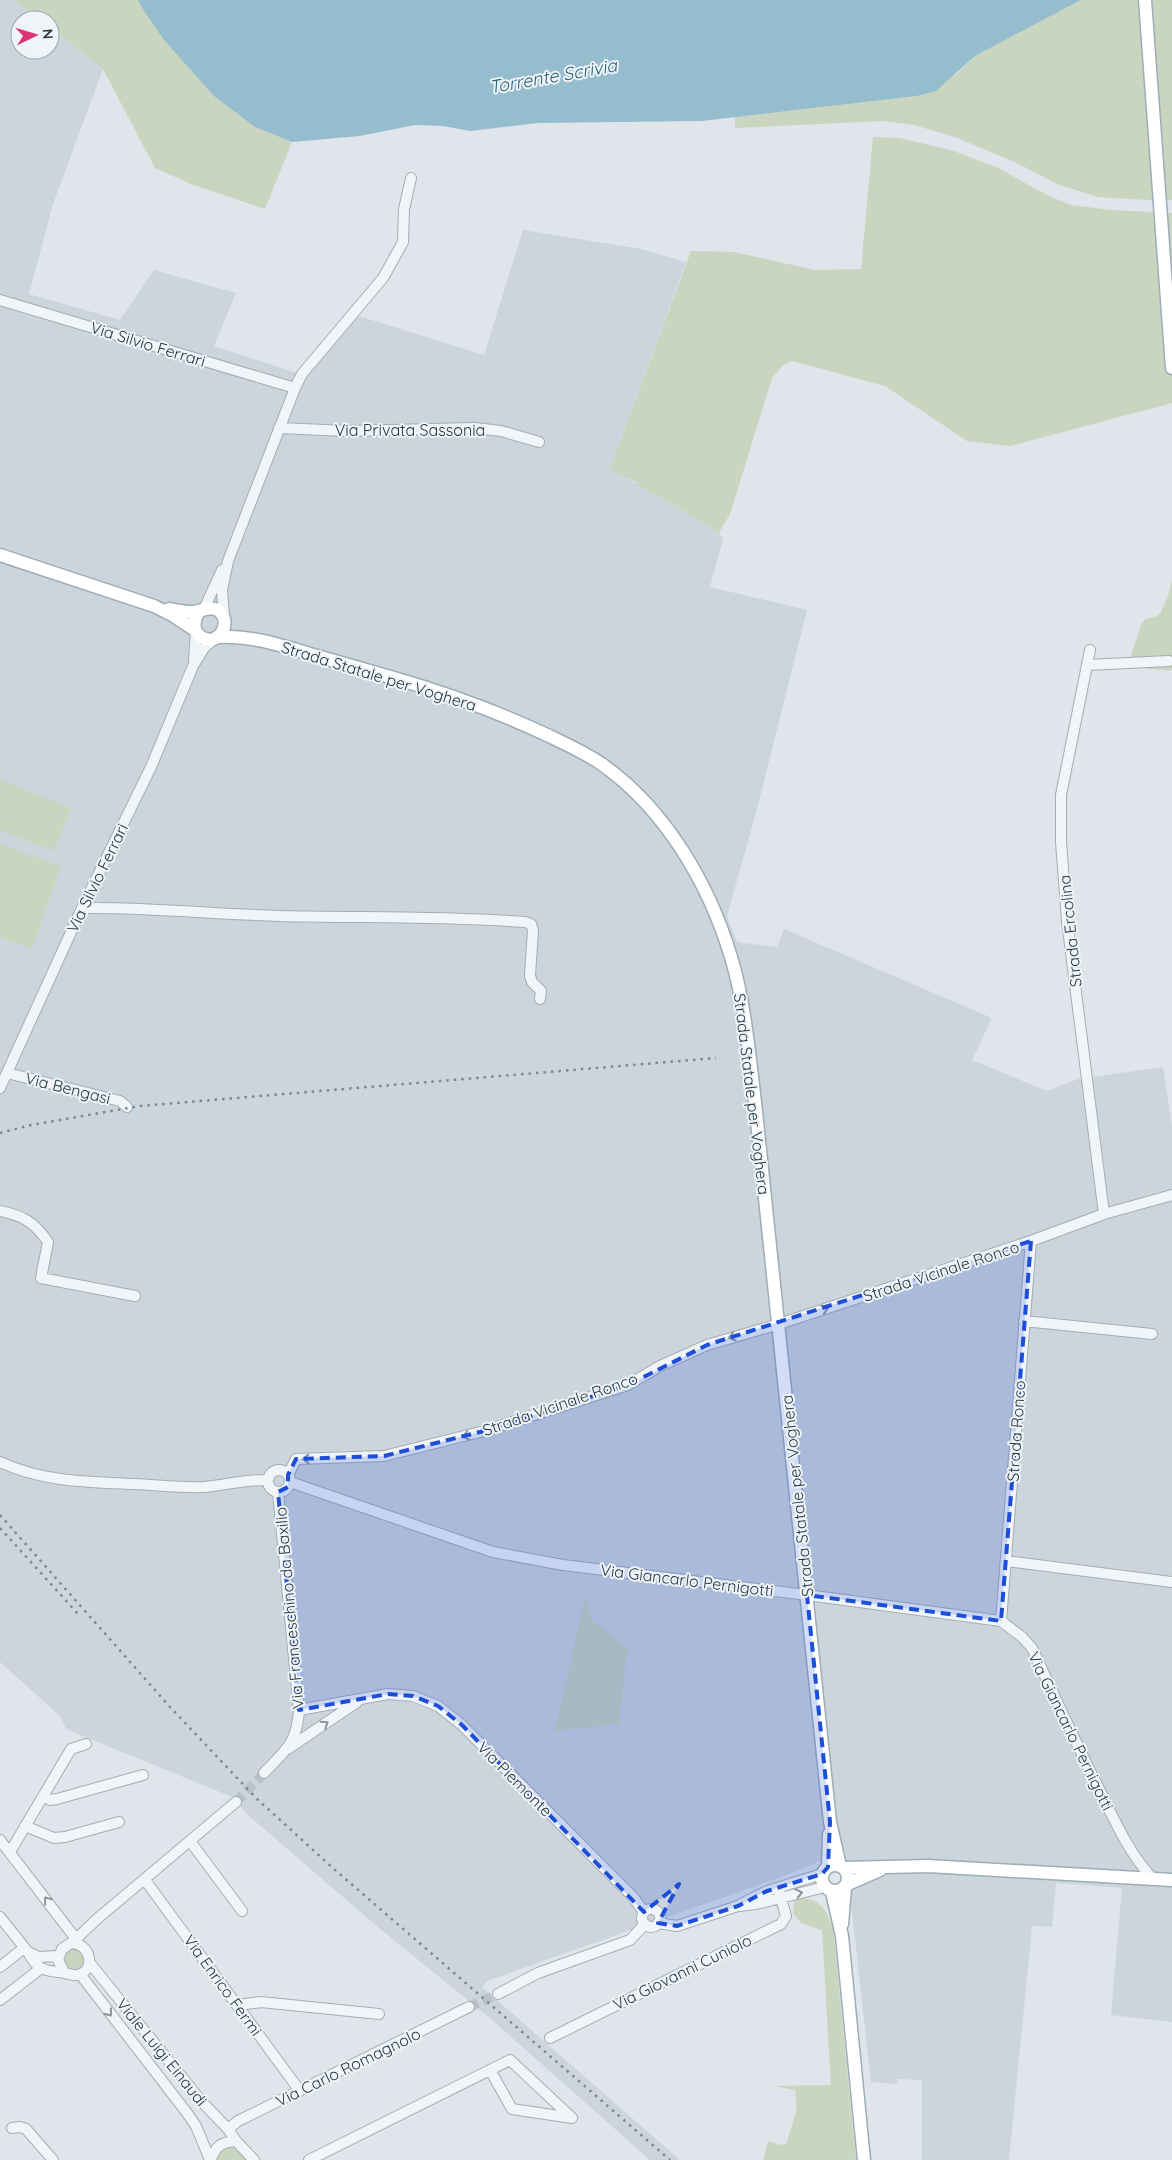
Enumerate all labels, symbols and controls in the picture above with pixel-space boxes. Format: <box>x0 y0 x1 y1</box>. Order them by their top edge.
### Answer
north arrow <box>10 10 60 60</box>
text: N <box>39 28 57 40</box>
water label: Torrente Scrivia <box>487 53 620 99</box>
street label: Via Silvio Ferrari <box>88 317 208 371</box>
street label: Via Privata Sassonia <box>335 420 485 440</box>
street label: Strada Statale per Voghera <box>279 637 479 715</box>
street label: Via Silvio Ferrari <box>62 820 132 936</box>
street label: Strada Ercolina <box>1054 874 1086 988</box>
street label: Strada Statale per Voghera <box>730 992 774 1196</box>
street label: Via Bengasi <box>23 1068 113 1108</box>
street label: Strada Vicinale Ronco <box>860 1236 1022 1306</box>
one-way arrow <box>820 1305 829 1315</box>
one-way arrow <box>728 1332 737 1342</box>
street label: Strada Vicinale Ronco <box>480 1368 640 1440</box>
street label: Strada Ronco <box>1002 1380 1030 1482</box>
street label: Strada Statale per Voghera <box>776 1394 818 1598</box>
one-way arrow <box>461 1430 470 1441</box>
one-way arrow <box>301 1454 309 1464</box>
street label: Via Franceschino da Baxilio <box>270 1506 308 1710</box>
street label: Via Giancarlo Pernigotti <box>599 1559 775 1601</box>
street label: Via Giancarlo Pernigotti <box>1024 1648 1118 1814</box>
one-way arrow <box>320 1720 329 1730</box>
street label: Via Piemonte <box>473 1737 557 1821</box>
one-way arrow <box>794 1888 803 1899</box>
one-way arrow <box>44 1897 52 1906</box>
street label: Via Enrico Fermi <box>180 1930 266 2040</box>
street label: Via Giovanni Cuniolo <box>609 1930 755 2014</box>
street label: Viale Luigi Einaudi <box>112 1994 212 2110</box>
one-way arrow <box>103 2007 111 2016</box>
street label: Via Carlo Romagnolo <box>272 2023 424 2111</box>

